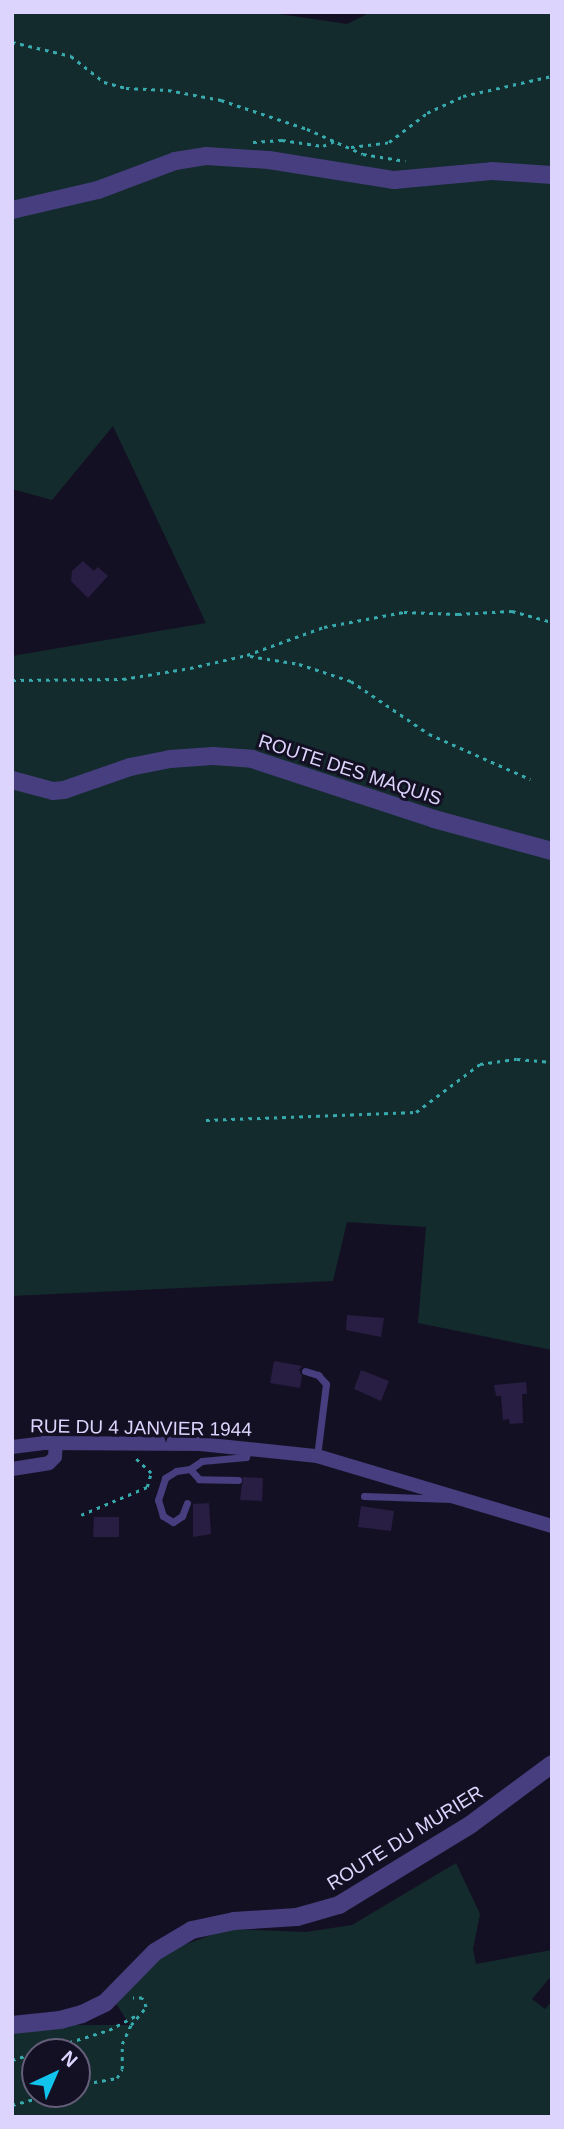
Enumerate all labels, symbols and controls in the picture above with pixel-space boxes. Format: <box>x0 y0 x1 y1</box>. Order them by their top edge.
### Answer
street label: ROUTE DES MAQUIS <box>256 730 444 810</box>
street label: RUE DU 4 JANVIER 1944 <box>30 1415 252 1441</box>
street label: ROUTE DU MURIER <box>323 1781 487 1895</box>
north arrow <box>21 2038 91 2108</box>
text: N <box>57 2047 82 2071</box>

